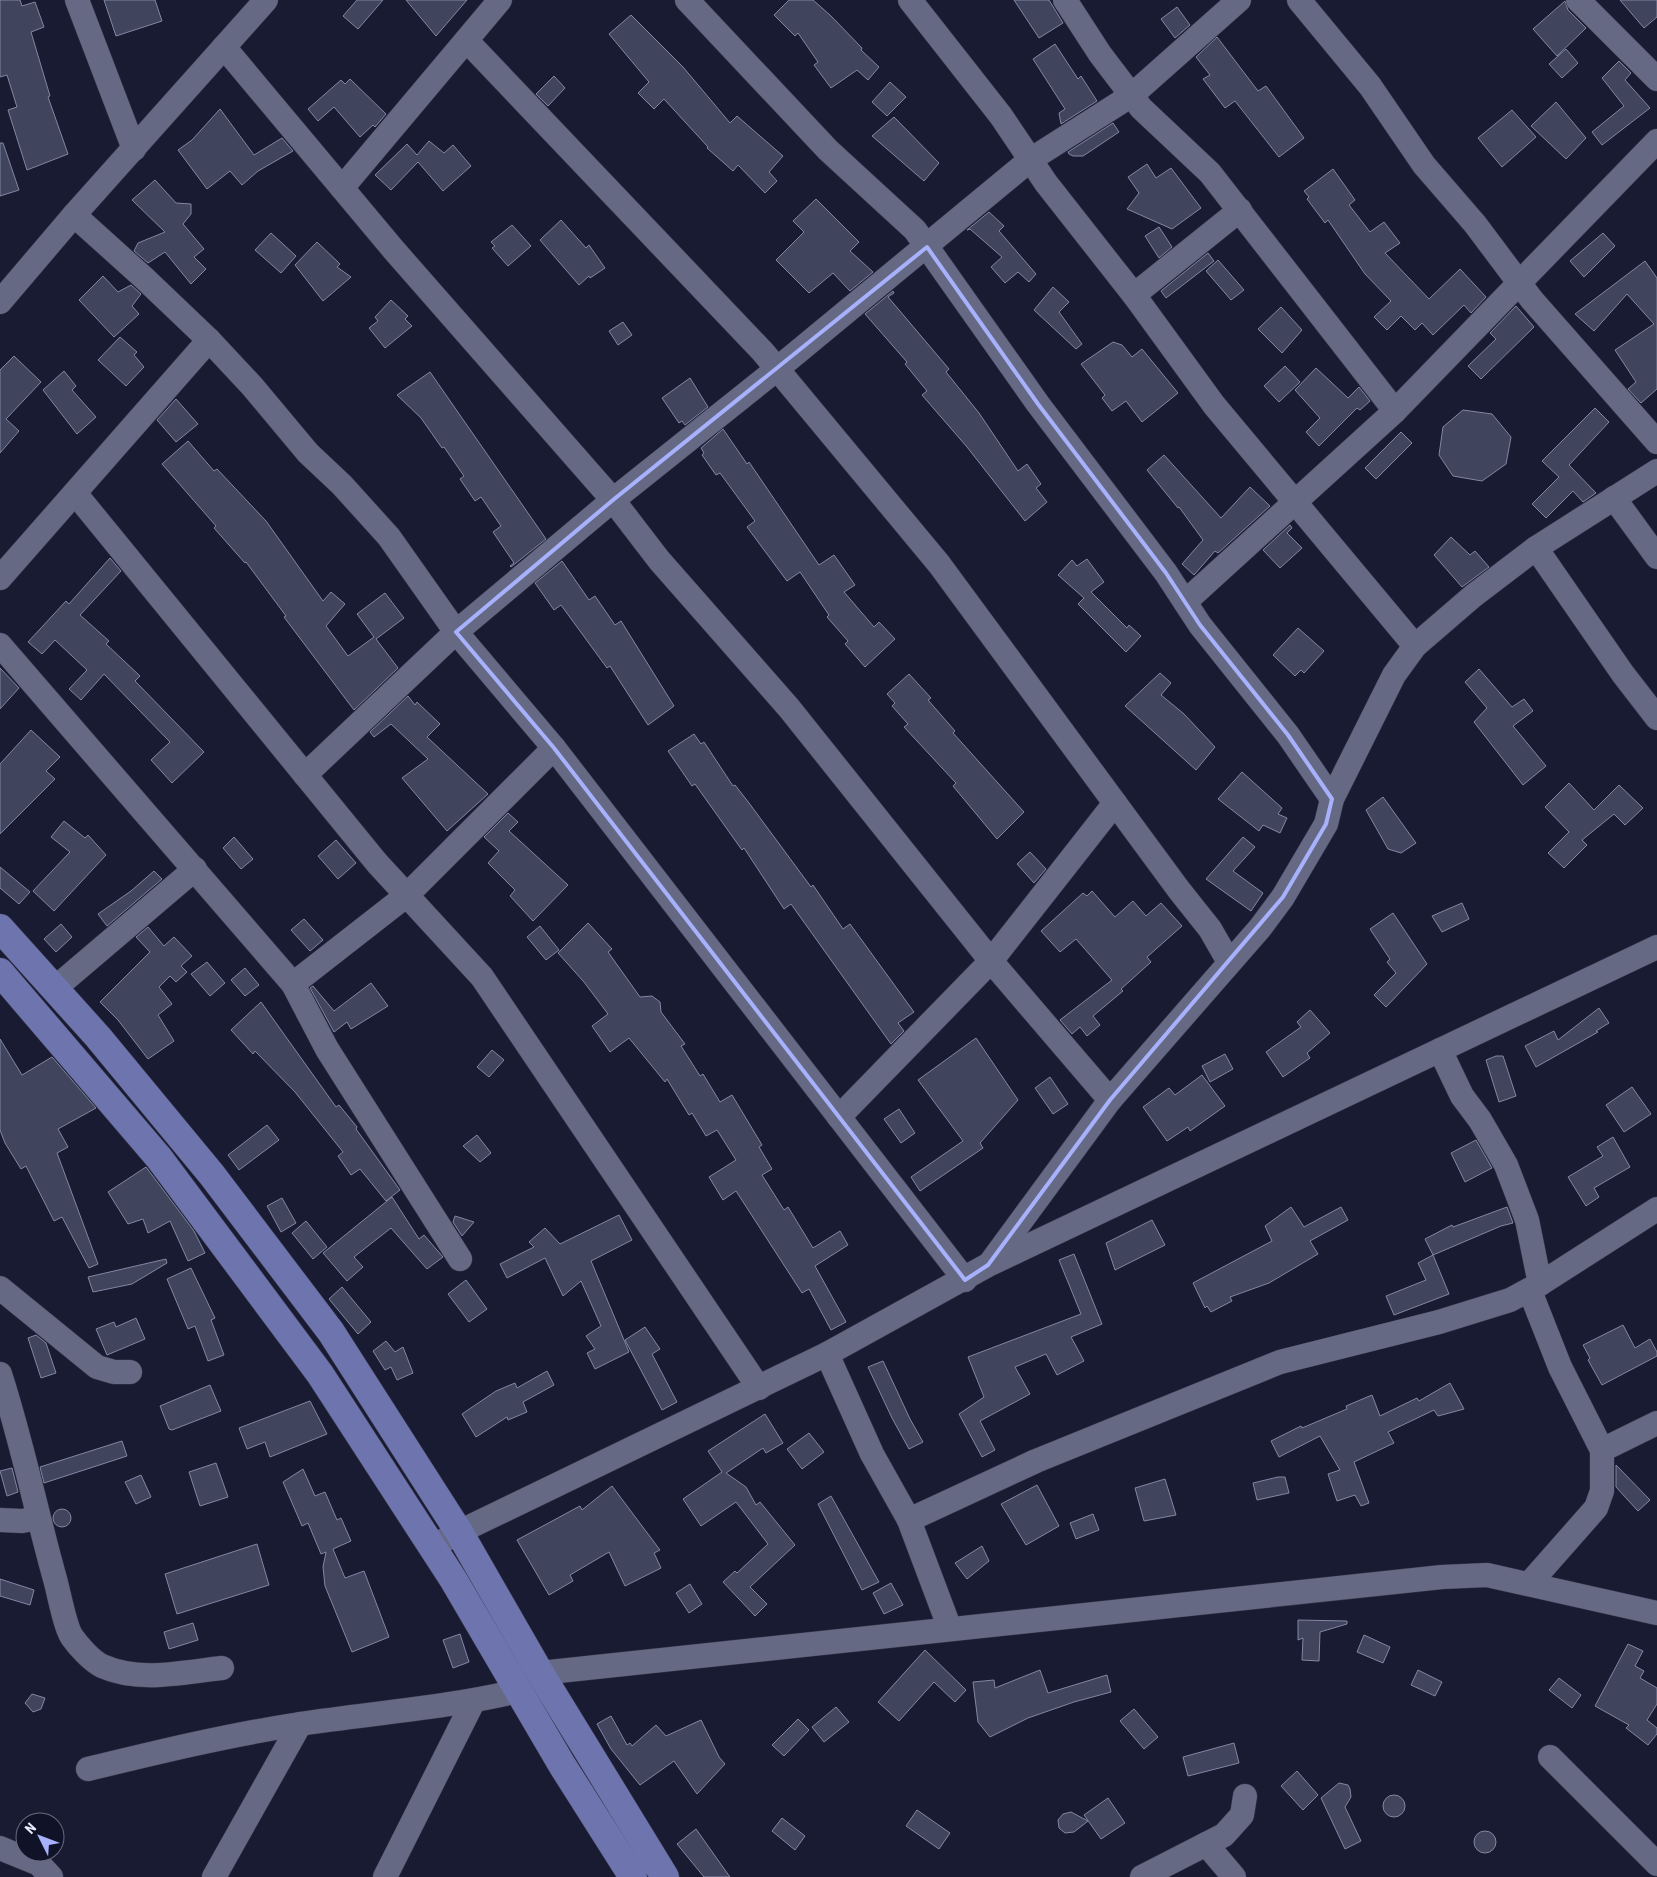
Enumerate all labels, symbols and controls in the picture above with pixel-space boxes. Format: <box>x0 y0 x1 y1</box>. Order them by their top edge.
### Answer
north arrow <box>15 1812 65 1862</box>
text: N <box>22 1820 39 1837</box>

